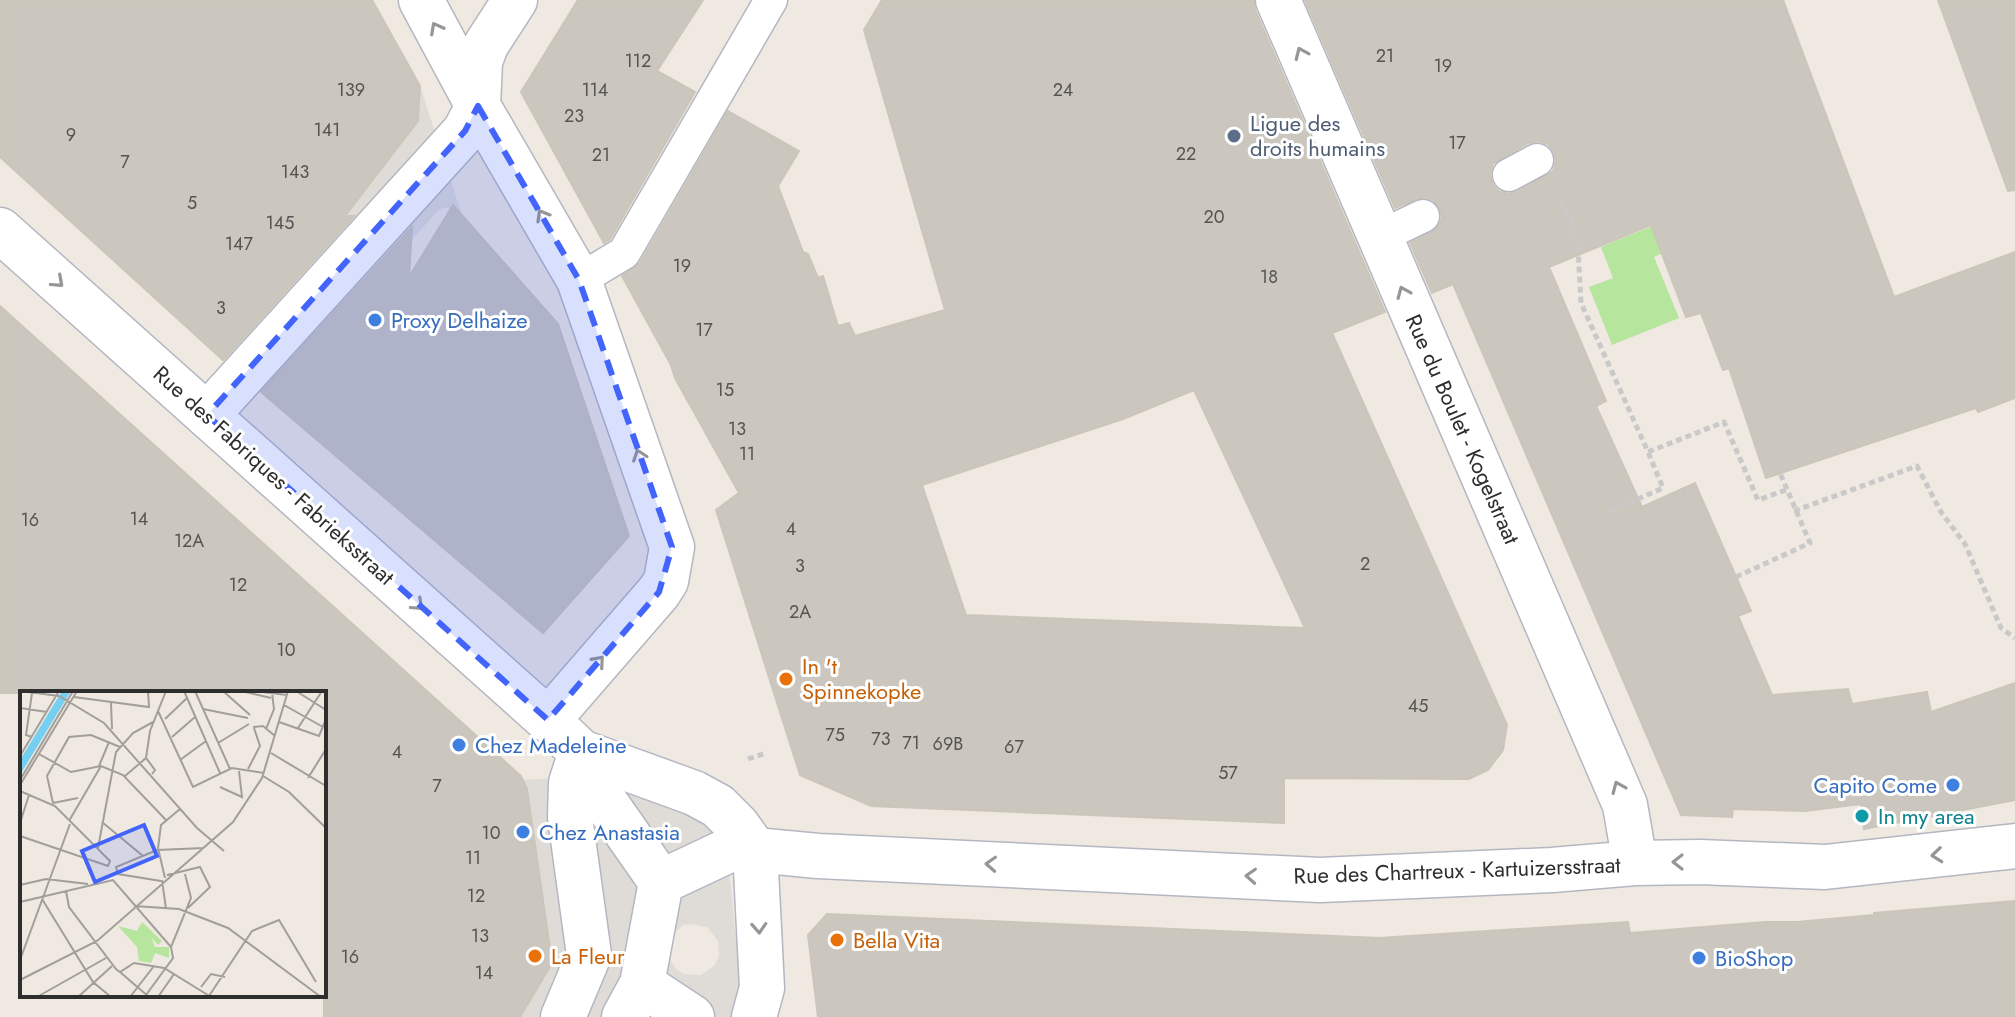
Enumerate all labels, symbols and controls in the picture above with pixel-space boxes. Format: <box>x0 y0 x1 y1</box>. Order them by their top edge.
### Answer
one-way arrow <box>430 23 446 37</box>
house number: 21 <box>1376 43 1394 69</box>
one-way arrow <box>1294 46 1310 61</box>
house number: 112 <box>625 48 651 74</box>
house number: 19 <box>1434 53 1452 79</box>
house number: 139 <box>337 77 365 103</box>
house number: 114 <box>582 77 608 103</box>
house number: 24 <box>1053 77 1073 103</box>
house number: 23 <box>564 103 584 129</box>
place label: Ligue des droits humains <box>1250 107 1385 164</box>
house number: 141 <box>314 117 340 143</box>
house number: 9 <box>66 122 76 148</box>
marker: Ligue des droits humains <box>1225 127 1243 145</box>
house number: 17 <box>1448 130 1466 156</box>
house number: 22 <box>1176 141 1196 167</box>
house number: 21 <box>592 142 610 168</box>
house number: 7 <box>120 149 130 175</box>
house number: 143 <box>281 159 309 185</box>
house number: 5 <box>187 190 197 216</box>
house number: 20 <box>1203 204 1225 230</box>
one-way arrow <box>536 209 552 224</box>
house number: 145 <box>266 210 294 236</box>
house number: 147 <box>225 231 254 257</box>
house number: 19 <box>673 253 691 279</box>
house number: 18 <box>1260 264 1278 290</box>
one-way arrow <box>49 272 64 286</box>
one-way arrow <box>1396 286 1412 300</box>
house number: 3 <box>216 295 226 321</box>
place label: Proxy Delhaize <box>391 304 528 336</box>
street label: Rue du Boulet - Kogelstraat <box>1398 309 1528 550</box>
marker: Proxy Delhaize <box>366 311 384 329</box>
house number: 17 <box>695 317 713 343</box>
street label: Rue des Fabriques - Fabrieksstraat <box>146 358 402 593</box>
house number: 15 <box>716 377 734 403</box>
house number: 13 <box>728 416 746 442</box>
house number: 11 <box>739 441 755 467</box>
one-way arrow <box>633 449 649 463</box>
house number: 14 <box>130 506 148 532</box>
house number: 16 <box>21 507 39 533</box>
house number: 4 <box>786 516 796 542</box>
house number: 12A <box>174 528 204 554</box>
house number: 2 <box>1360 551 1370 577</box>
house number: 3 <box>795 553 805 579</box>
house number: 12 <box>229 572 247 598</box>
one-way arrow <box>409 595 424 609</box>
house number: 2A <box>789 599 811 625</box>
house number: 10 <box>277 637 296 663</box>
place label: In 't Spinnekopke <box>802 650 921 707</box>
one-way arrow <box>589 656 604 670</box>
marker: In 't Spinnekopke <box>777 670 795 688</box>
inset map <box>20 691 326 997</box>
house number: 45 <box>1408 693 1428 719</box>
house number: 75 <box>825 722 845 748</box>
house number: 73 <box>871 726 891 752</box>
place label: Chez Madeleine <box>475 729 627 761</box>
house number: 71 <box>902 730 920 756</box>
house number: 69B <box>933 731 963 757</box>
house number: 67 <box>1004 734 1024 760</box>
marker: Chez Madeleine <box>450 736 468 754</box>
house number: 4 <box>392 739 402 765</box>
house number: 57 <box>1218 760 1238 786</box>
place label: Capito Come <box>1814 769 1937 801</box>
house number: 7 <box>432 773 442 799</box>
marker: Capito Come <box>1944 776 1962 794</box>
one-way arrow <box>1611 781 1627 795</box>
place label: In my area <box>1878 800 1975 832</box>
marker: In my area <box>1853 807 1871 825</box>
place label: Chez Anastasia <box>539 816 680 848</box>
house number: 10 <box>482 820 501 846</box>
marker: Chez Anastasia <box>514 823 532 841</box>
house number: 11 <box>465 845 481 871</box>
one-way arrow <box>1931 846 1944 863</box>
street label: Rue des Chartreux - Kartuizersstraat <box>1293 848 1622 892</box>
one-way arrow <box>1671 853 1684 871</box>
one-way arrow <box>984 856 997 873</box>
one-way arrow <box>1244 868 1257 885</box>
house number: 12 <box>467 883 485 909</box>
one-way arrow <box>750 922 767 935</box>
house number: 13 <box>471 923 489 949</box>
place label: Bella Vita <box>853 924 940 956</box>
marker: Bella Vita <box>828 931 846 949</box>
place label: La Fleur <box>551 940 625 972</box>
place label: BioShop <box>1715 942 1793 974</box>
house number: 16 <box>341 944 359 970</box>
marker: La Fleur <box>526 947 544 965</box>
marker: BioShop <box>1690 949 1708 967</box>
house number: 14 <box>475 960 493 986</box>

